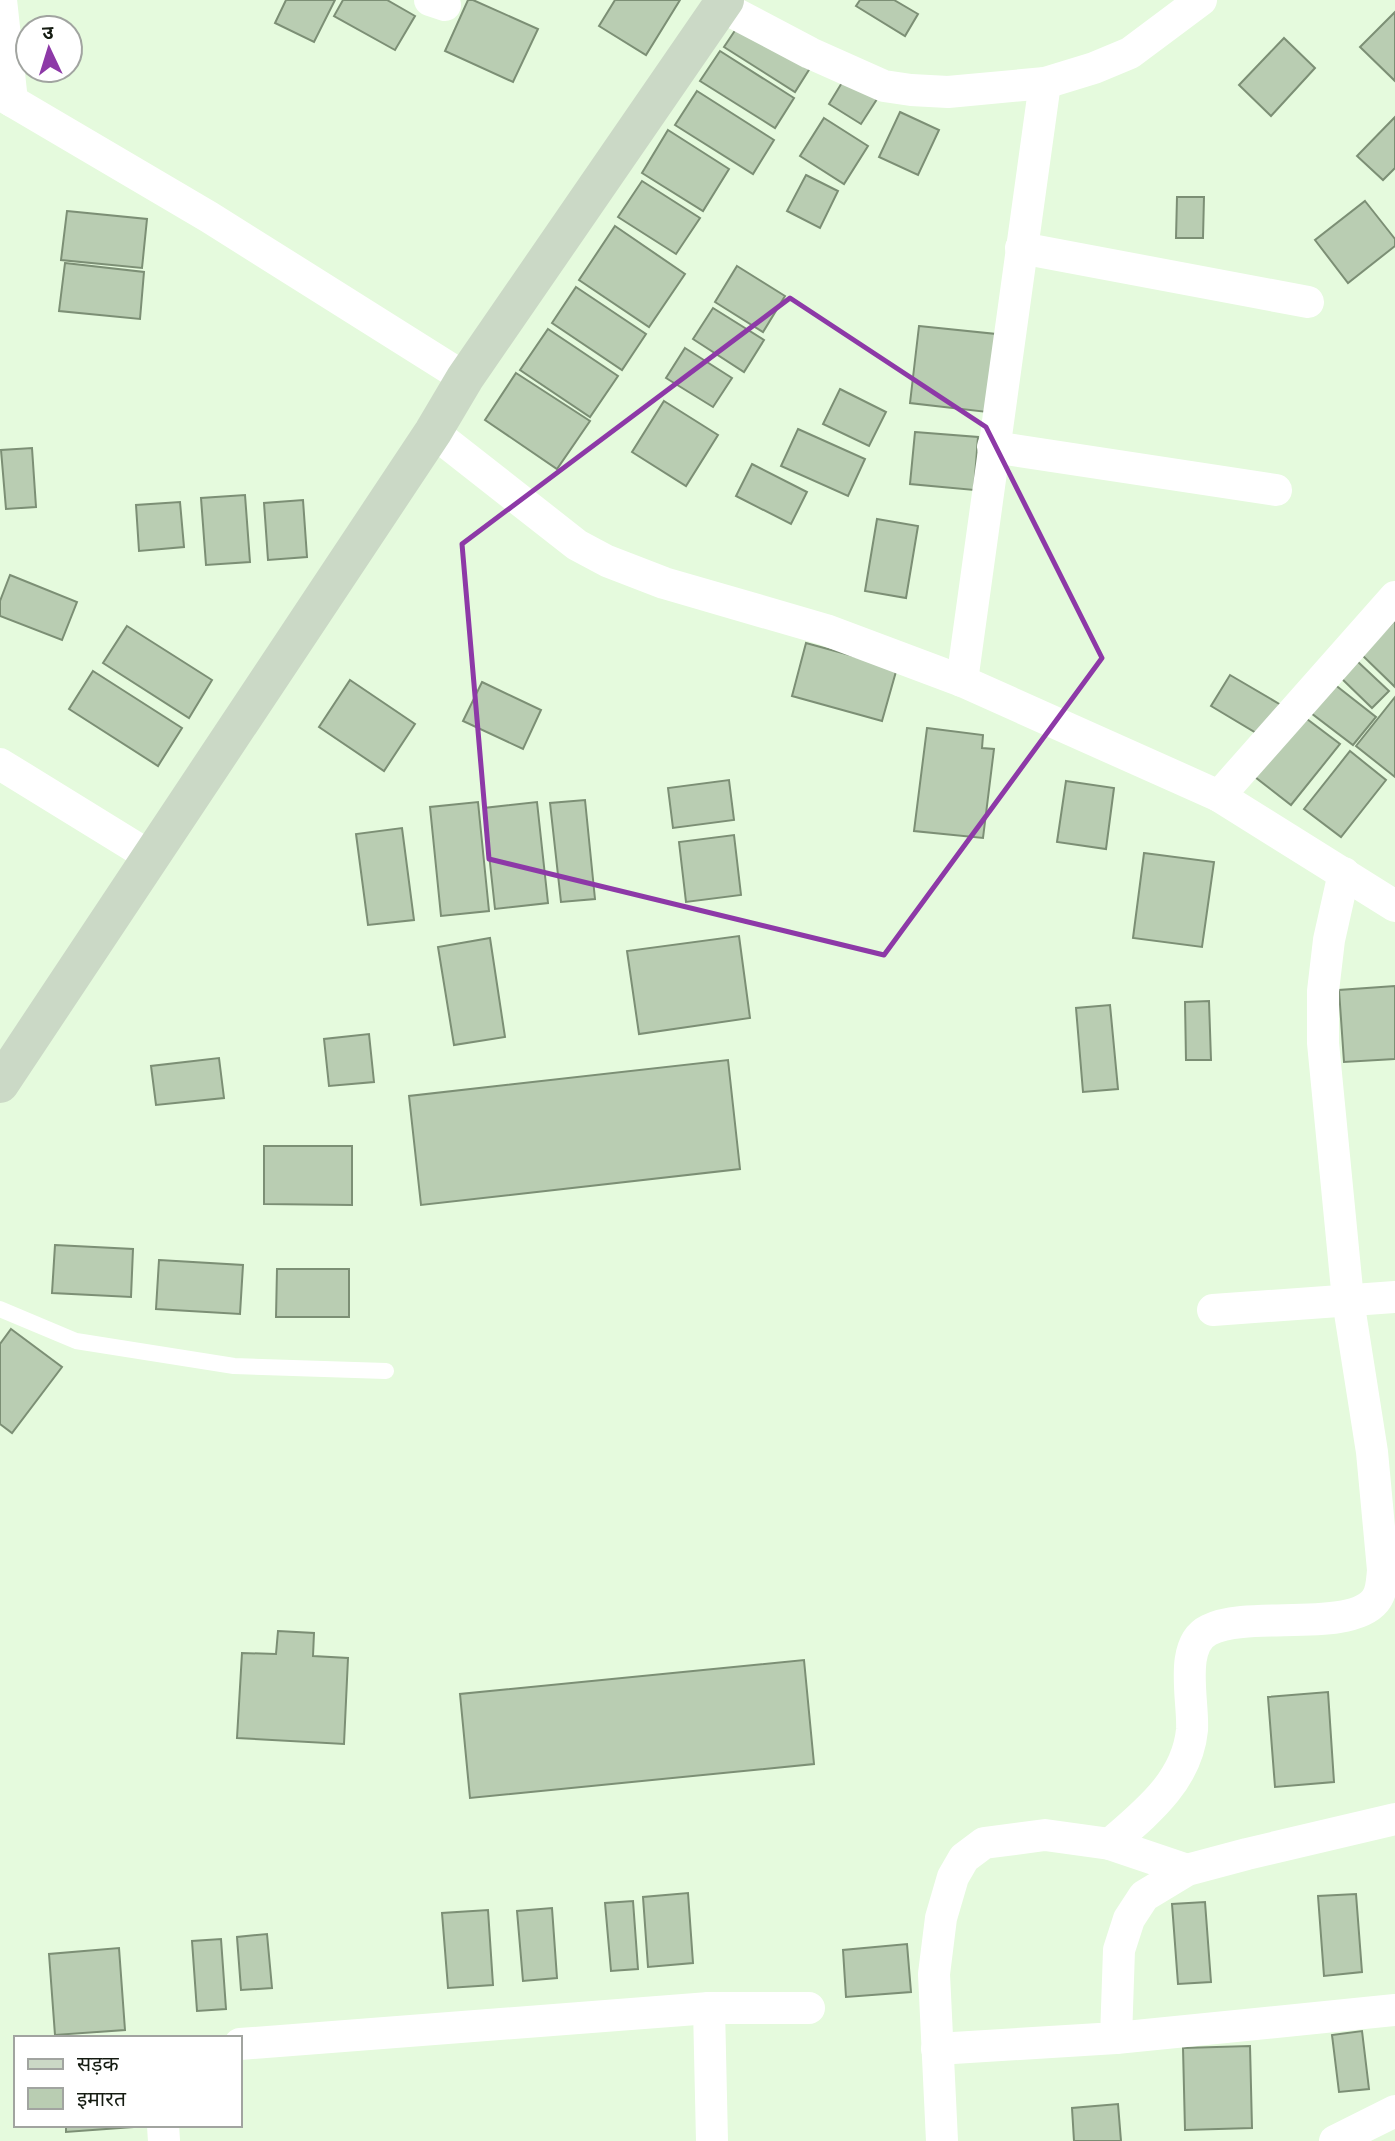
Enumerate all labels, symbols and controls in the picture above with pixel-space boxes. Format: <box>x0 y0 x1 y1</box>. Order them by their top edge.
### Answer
north arrow <box>14 14 84 84</box>
text: उ <box>41 21 55 44</box>
legend <box>14 2036 242 2127</box>
text: सड़क <box>77 2051 119 2076</box>
text: इमारत <box>77 2086 127 2111</box>

